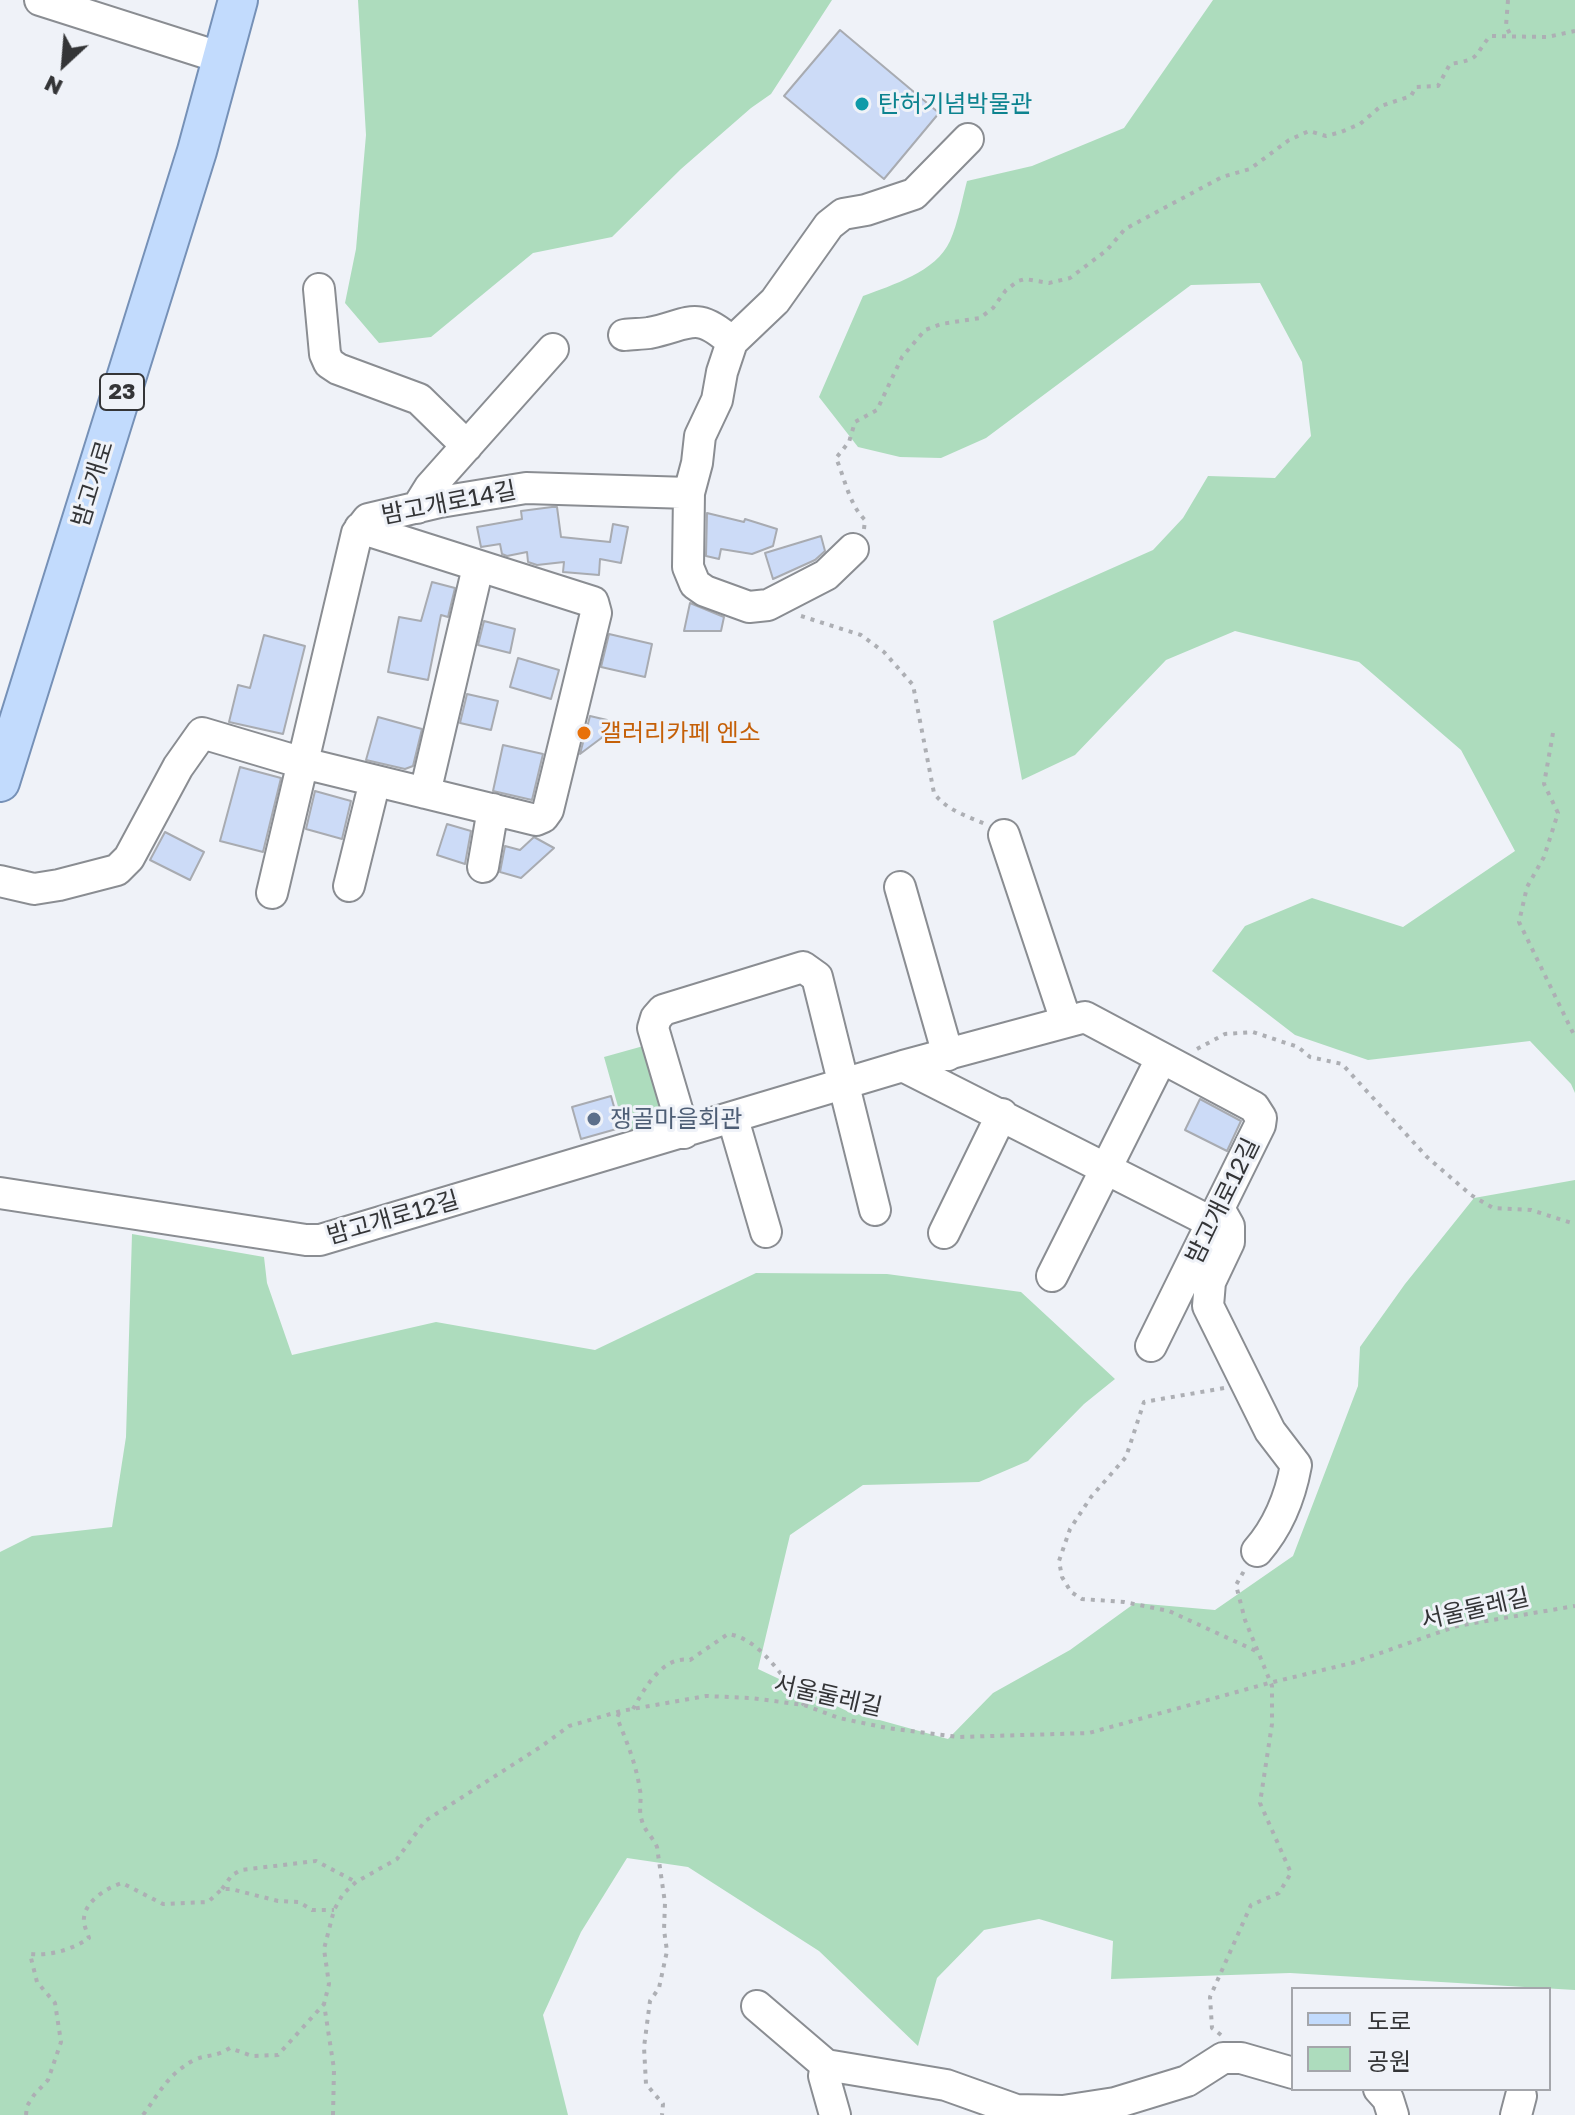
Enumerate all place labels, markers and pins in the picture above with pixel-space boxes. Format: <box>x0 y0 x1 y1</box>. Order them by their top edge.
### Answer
place label: 탄허기념박물관 <box>878 90 1033 118</box>
marker: 탄허기념박물관 <box>853 95 871 113</box>
place label: 갤러리카페 엔소 <box>600 719 761 747</box>
marker: 갤러리카페 엔소 <box>575 724 593 742</box>
place label: 쟁골마을회관 <box>610 1105 742 1133</box>
marker: 쟁골마을회관 <box>585 1110 603 1128</box>

